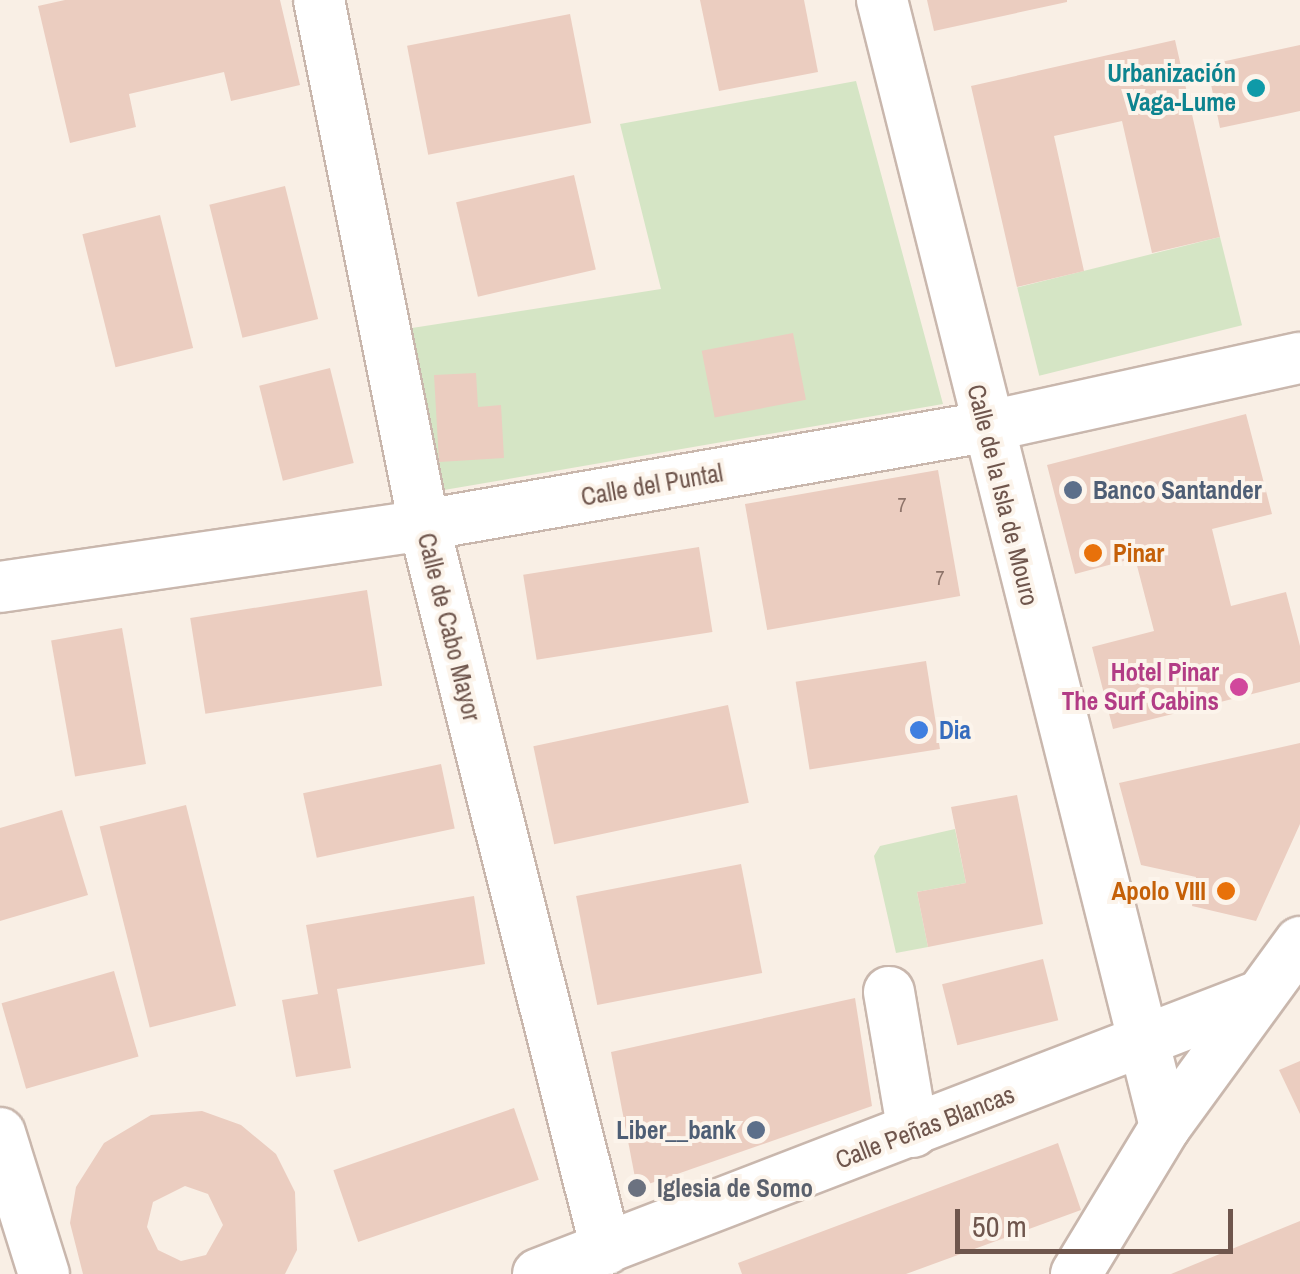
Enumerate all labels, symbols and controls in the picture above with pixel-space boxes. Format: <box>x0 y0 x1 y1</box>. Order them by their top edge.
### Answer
place label: Urbanización Vaga-Lume <box>1107 59 1236 118</box>
marker: Urbanización Vaga-Lume <box>1245 77 1267 99</box>
street label: Calle de la Isla de Mouro <box>961 381 1045 609</box>
street label: Calle del Puntal <box>579 458 725 512</box>
place label: Banco Santander <box>1093 475 1262 505</box>
marker: Banco Santander <box>1062 479 1084 501</box>
house number: 7 <box>897 492 907 516</box>
street label: Calle de Cabo Mayor <box>411 530 487 724</box>
place label: Pinar <box>1113 538 1164 568</box>
marker: Pinar <box>1082 542 1104 564</box>
house number: 7 <box>935 565 945 589</box>
place label: Hotel Pinar The Surf Cabins <box>1062 658 1219 717</box>
marker: Hotel Pinar The Surf Cabins <box>1228 676 1250 698</box>
place label: Dia <box>939 715 971 745</box>
marker: Dia <box>908 719 930 741</box>
place label: Apolo VIII <box>1111 876 1206 906</box>
marker: Apolo VIII <box>1215 880 1237 902</box>
street label: Calle Peñas Blancas <box>831 1079 1019 1175</box>
place label: Liber__bank <box>616 1115 736 1145</box>
marker: Liber__bank <box>745 1119 767 1141</box>
place label: Iglesia de Somo <box>657 1173 813 1203</box>
marker: Iglesia de Somo <box>626 1177 648 1199</box>
scale bar <box>960 1189 1238 1251</box>
text: 50 m <box>972 1206 1027 1246</box>

